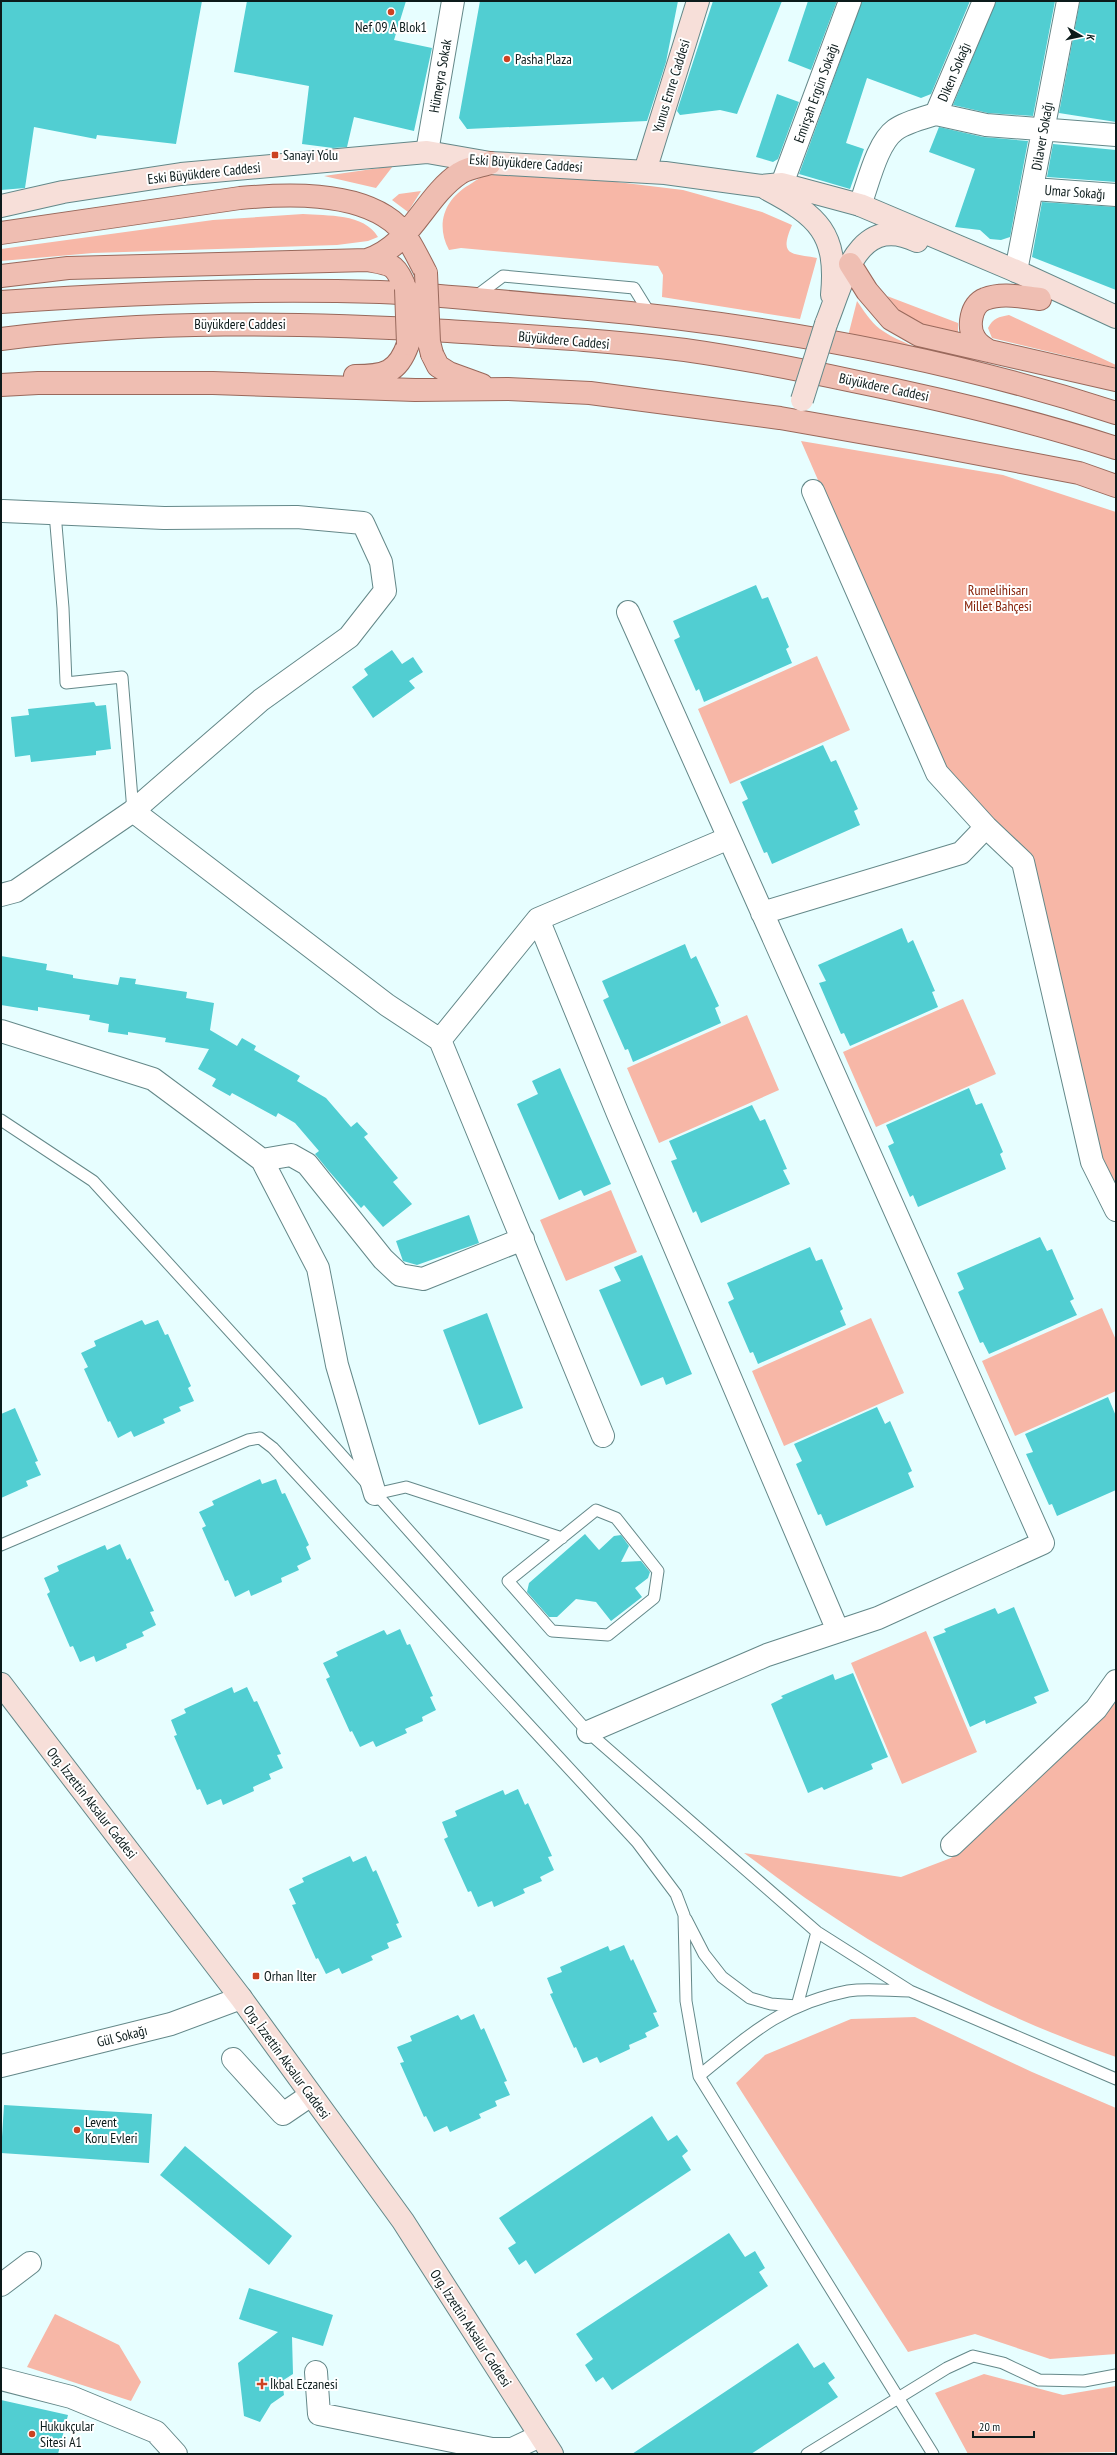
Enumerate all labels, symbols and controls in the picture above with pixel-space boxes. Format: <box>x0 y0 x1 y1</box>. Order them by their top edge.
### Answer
marker: Nef 09 A Blok1 <box>386 7 396 17</box>
north arrow <box>1061 16 1101 56</box>
place label: Nef 09 A Blok1 <box>355 18 427 36</box>
text: K <box>1083 34 1098 42</box>
street label: Hümeyra Sokak <box>425 37 455 114</box>
street label: Yunus Emre Caddesi <box>648 37 694 135</box>
street label: Diken Sokağı <box>933 40 975 104</box>
street label: Emirşah Ergün Sokağı <box>790 41 842 145</box>
place label: Pasha Plaza <box>515 50 572 68</box>
marker: Pasha Plaza <box>502 54 512 64</box>
street label: Dilaver Sokağı <box>1027 100 1057 172</box>
place label: Sanayi Yolu <box>283 146 338 164</box>
marker: Sanayi Yolu <box>270 150 280 160</box>
street label: Eski Büyükdere Caddesi <box>469 150 583 176</box>
street label: Eski Büyükdere Caddesi <box>147 158 261 188</box>
street label: Umar Sokağı <box>1044 181 1106 203</box>
street label: Büyükdere Caddesi <box>194 315 286 333</box>
street label: Büyükdere Caddesi <box>518 327 610 353</box>
street label: Büyükdere Caddesi <box>837 369 931 405</box>
park label: Rumelihisarı Millet Bahçesi <box>964 581 1032 615</box>
street label: Org. İzzettin Aksalur Caddesi <box>43 1744 141 1862</box>
place label: Orhan İlter <box>264 1967 316 1985</box>
marker: Orhan İlter <box>251 1971 261 1981</box>
street label: Org. İzzettin Aksalur Caddesi <box>240 2001 334 2123</box>
street label: Gül Sokağı <box>95 2021 149 2051</box>
place label: Levent Koru Evleri <box>85 2113 138 2147</box>
marker: Levent Koru Evleri <box>72 2125 82 2135</box>
street label: Org. İzzettin Aksalur Caddesi <box>426 2266 516 2390</box>
place label: İkbal Eczanesi <box>270 2375 338 2393</box>
marker: İkbal Eczanesi <box>257 2379 267 2389</box>
scale bar <box>973 2413 1034 2439</box>
place label: Hukukçular Sitesi A1 <box>40 2417 94 2451</box>
text: 20 m <box>979 2419 1000 2434</box>
marker: Hukukçular Sitesi A1 <box>27 2429 37 2439</box>

